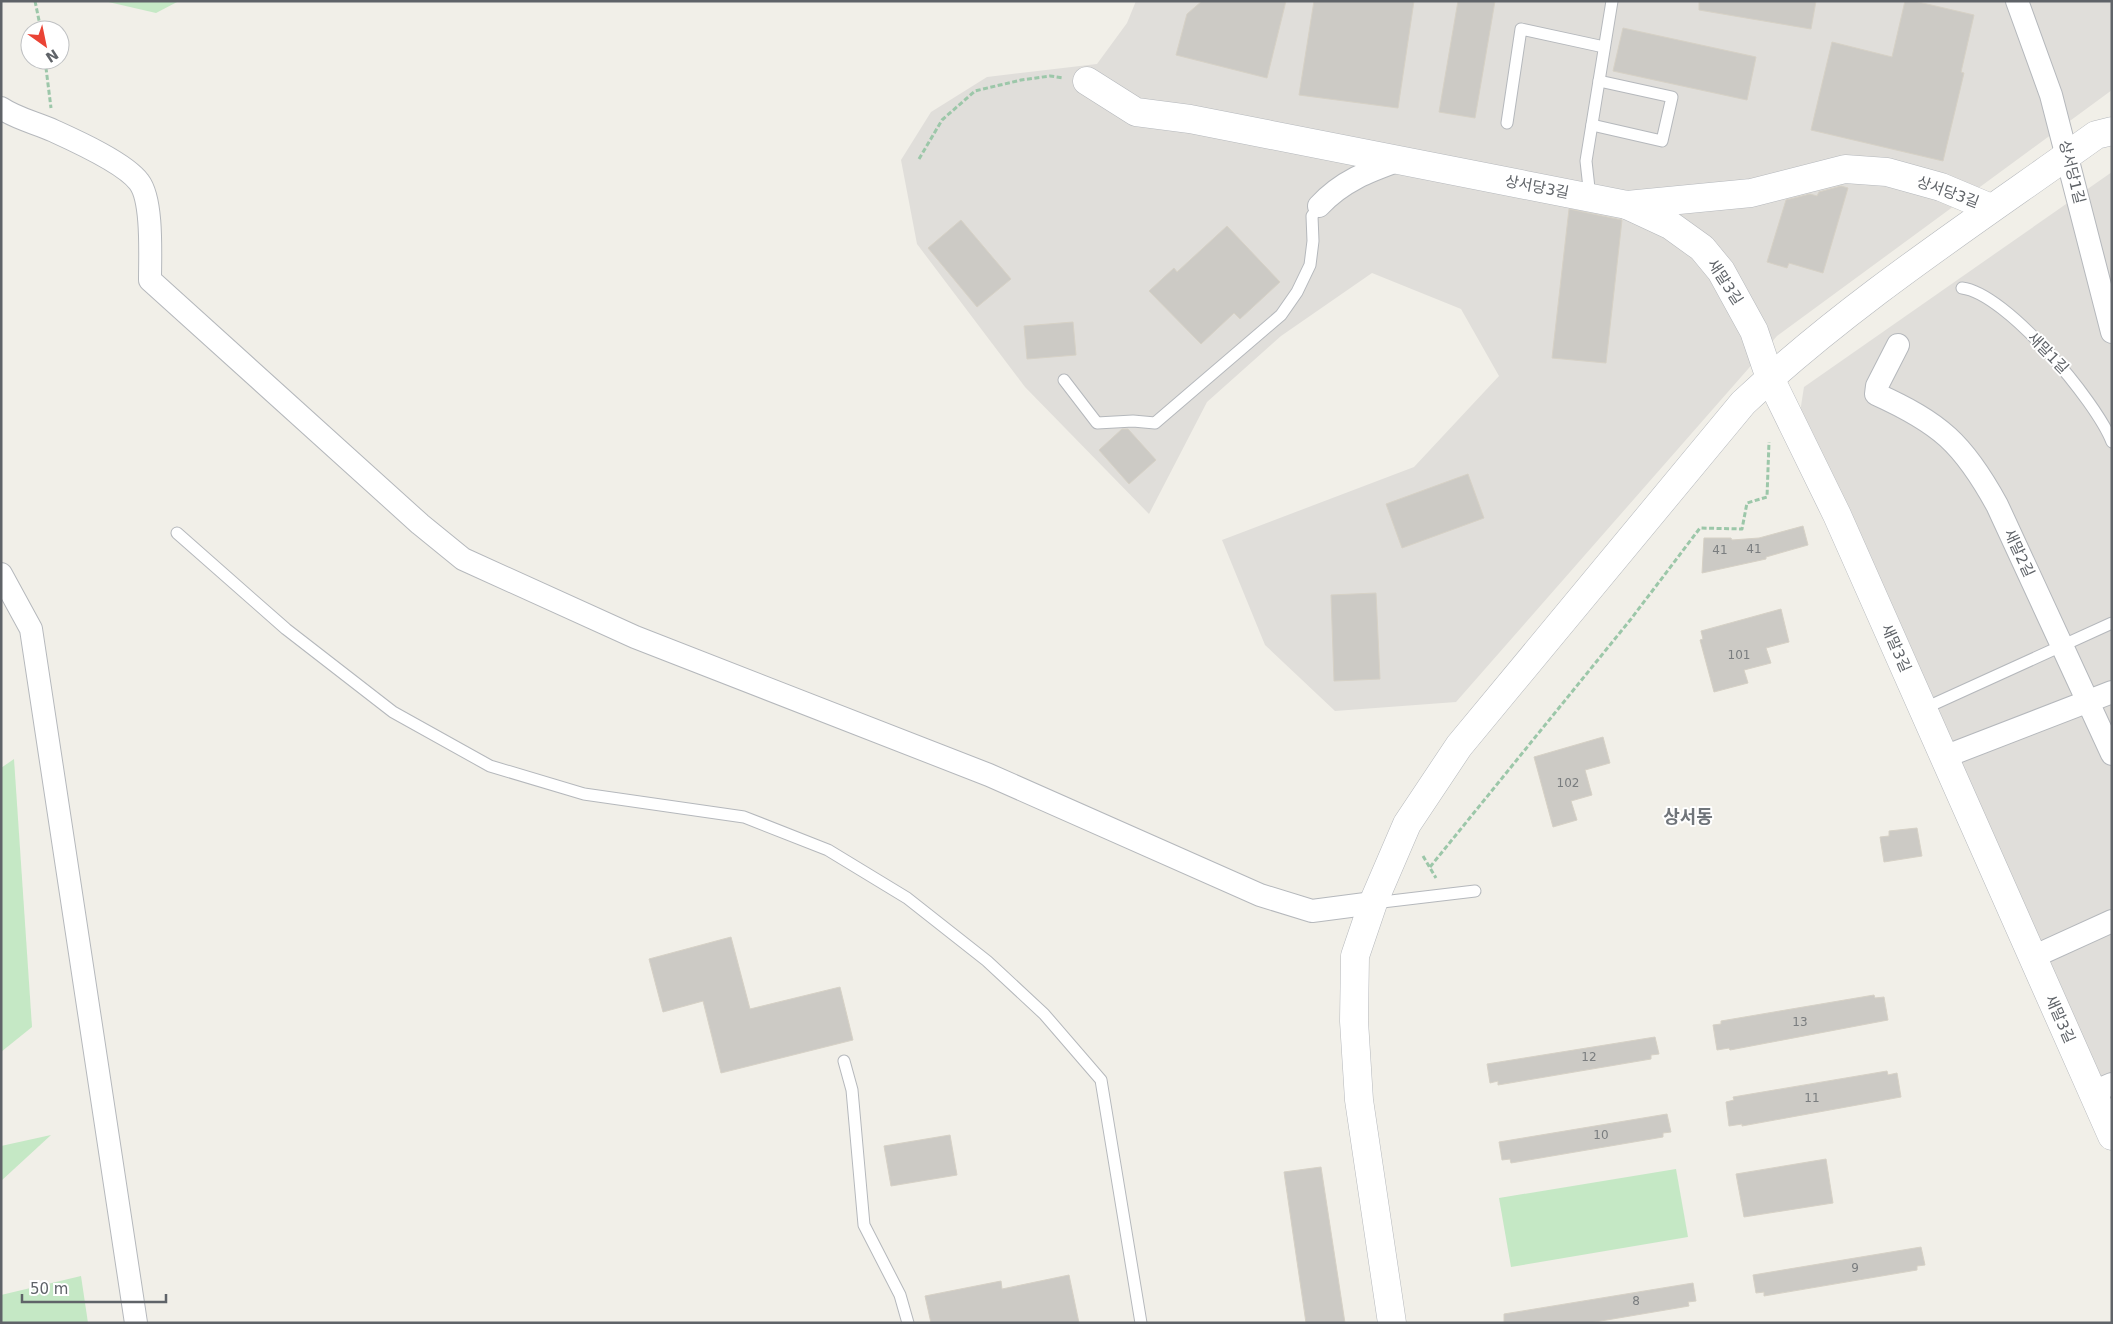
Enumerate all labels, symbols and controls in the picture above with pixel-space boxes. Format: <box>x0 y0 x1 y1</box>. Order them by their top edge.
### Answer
north arrow <box>20 20 70 70</box>
text: N <box>43 46 61 66</box>
street label: 상서당1길 <box>2055 138 2089 206</box>
street label: 상서당3길 <box>1504 172 1570 202</box>
street label: 상서당3길 <box>1914 172 1982 212</box>
street label: 새말3길 <box>1704 256 1746 308</box>
street label: 새말1길 <box>2024 328 2072 378</box>
street label: 새말2길 <box>2000 526 2038 580</box>
house number: 41 <box>1746 542 1762 556</box>
house number: 41 <box>1712 543 1728 557</box>
street label: 새말3길 <box>1877 621 1915 675</box>
house number: 101 <box>1728 648 1750 662</box>
house number: 102 <box>1557 776 1579 790</box>
district label: 상서동 <box>1663 806 1713 827</box>
street label: 새말3길 <box>2041 992 2079 1046</box>
house number: 13 <box>1792 1015 1808 1029</box>
house number: 12 <box>1581 1050 1597 1064</box>
house number: 11 <box>1804 1091 1820 1105</box>
house number: 10 <box>1593 1128 1609 1142</box>
house number: 9 <box>1851 1261 1859 1275</box>
scale bar <box>22 1272 166 1304</box>
text: 50 m <box>30 1280 68 1298</box>
house number: 8 <box>1632 1294 1640 1308</box>

